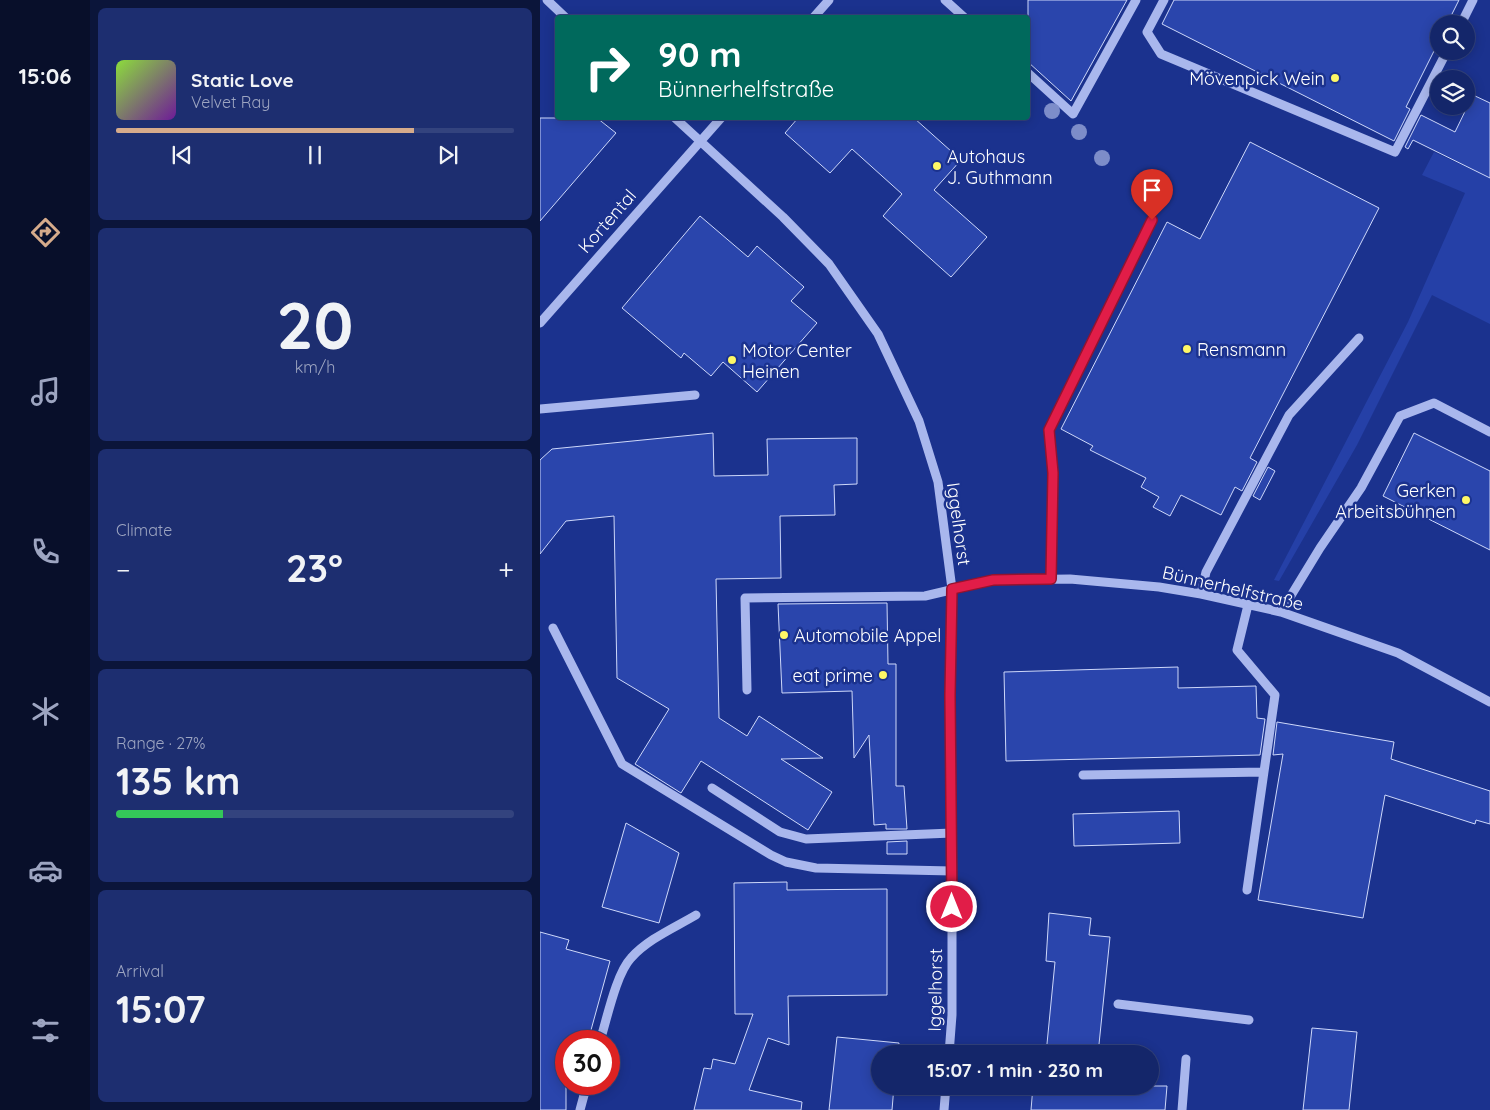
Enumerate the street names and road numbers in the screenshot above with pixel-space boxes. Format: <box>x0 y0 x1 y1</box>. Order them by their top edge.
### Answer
street label: Kortental <box>573 184 641 258</box>
street label: Iggelhorst <box>942 481 976 567</box>
street label: Bünnerhelfstraße <box>1160 561 1306 615</box>
street label: Iggelhorst <box>923 948 947 1032</box>

